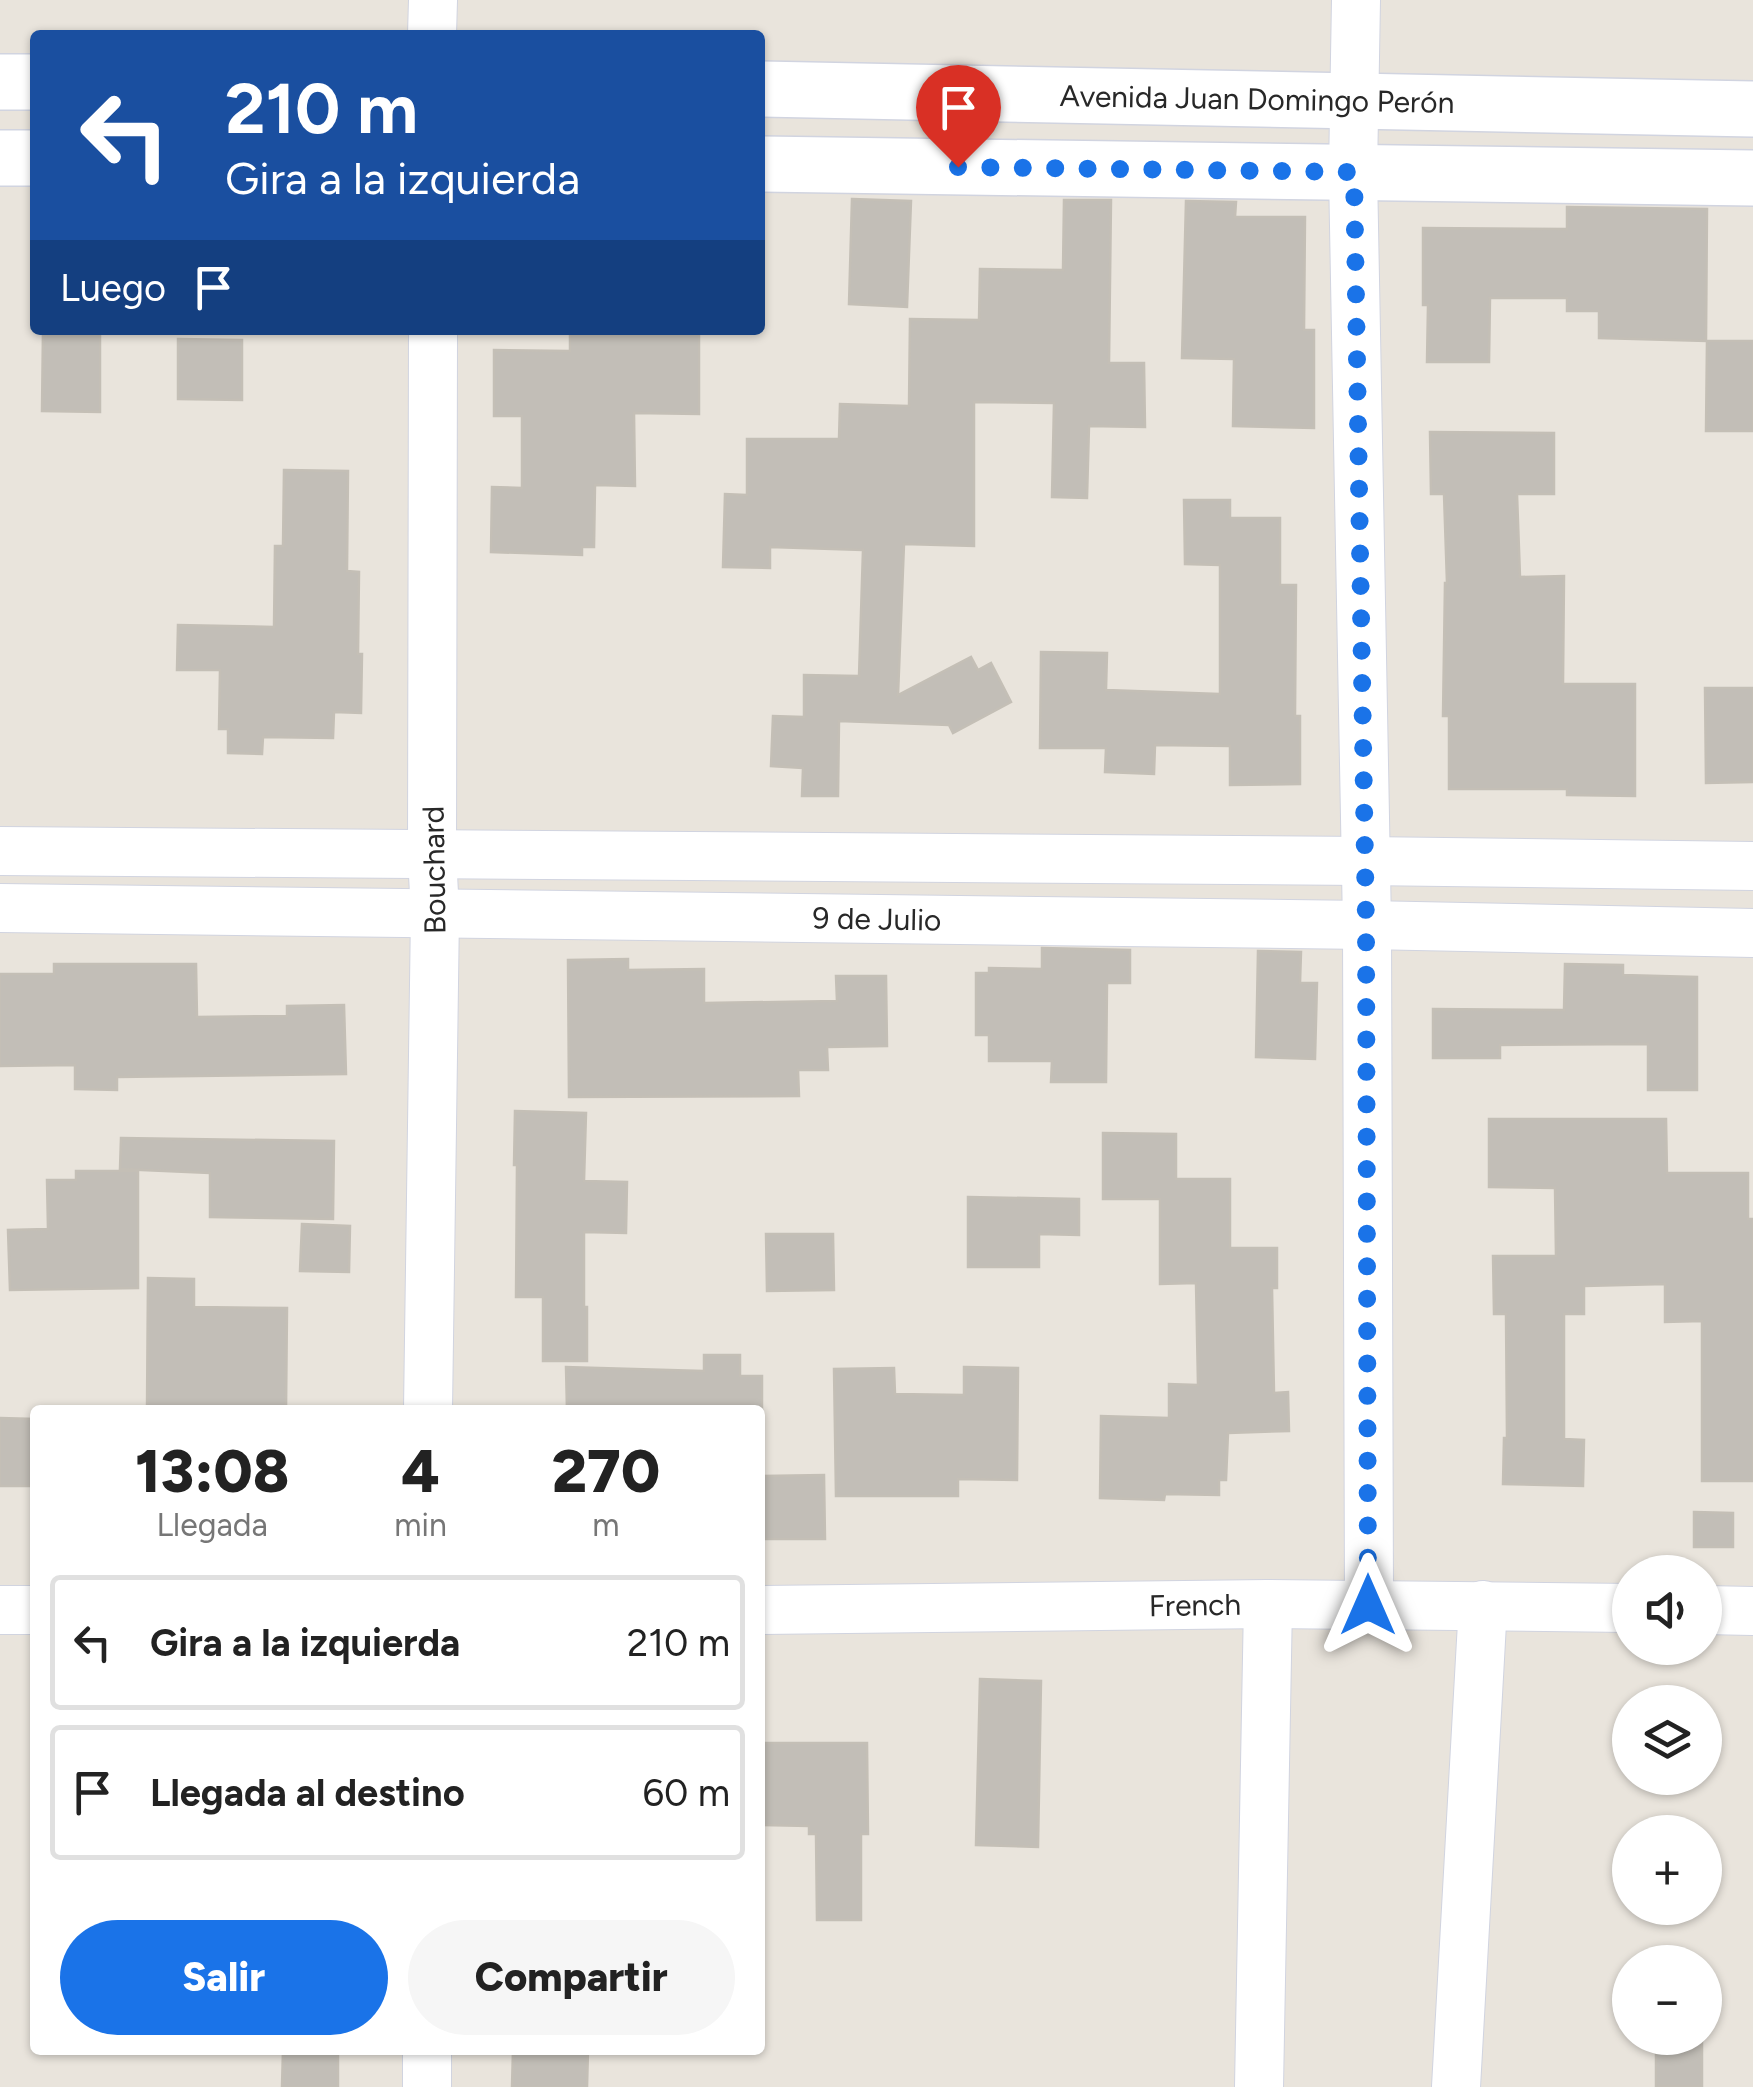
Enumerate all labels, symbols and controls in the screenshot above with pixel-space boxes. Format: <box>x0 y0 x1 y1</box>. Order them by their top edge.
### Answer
pin <box>916 65 1001 168</box>
text: 210 m <box>225 66 418 151</box>
icon: left <box>60 70 190 200</box>
street label: Avenida Juan Domingo Perón <box>1059 77 1455 121</box>
icon: arrive <box>931 80 986 135</box>
text: Gira a la izquierda <box>225 151 580 205</box>
icon: arrive <box>186 260 241 315</box>
text: Luego <box>60 265 166 311</box>
street label: Bouchard <box>414 805 454 935</box>
street label: 9 de Julio <box>812 899 942 939</box>
text: 13:08 <box>135 1435 289 1507</box>
text: 4 <box>401 1435 440 1507</box>
text: 270 <box>552 1435 660 1507</box>
text: Llegada <box>156 1506 268 1544</box>
text: min <box>394 1506 447 1544</box>
text: m <box>592 1506 620 1544</box>
position arrow <box>1316 1553 1420 1657</box>
map controls <box>1612 1555 1722 2055</box>
button: sound <box>1612 1555 1722 1665</box>
street label: French <box>1149 1586 1241 1624</box>
icon: left <box>65 1615 120 1670</box>
text: Gira a la izquierda <box>150 1620 460 1666</box>
text: 210 m <box>627 1620 730 1666</box>
button: layers <box>1612 1685 1722 1795</box>
icon: arrive <box>65 1765 120 1820</box>
text: Llegada al destino <box>150 1770 465 1816</box>
text: 60 m <box>642 1770 730 1816</box>
button: + <box>1612 1815 1722 1925</box>
button: Salir <box>60 1920 388 2035</box>
button: Compartir <box>408 1920 735 2035</box>
button: − <box>1612 1945 1722 2055</box>

